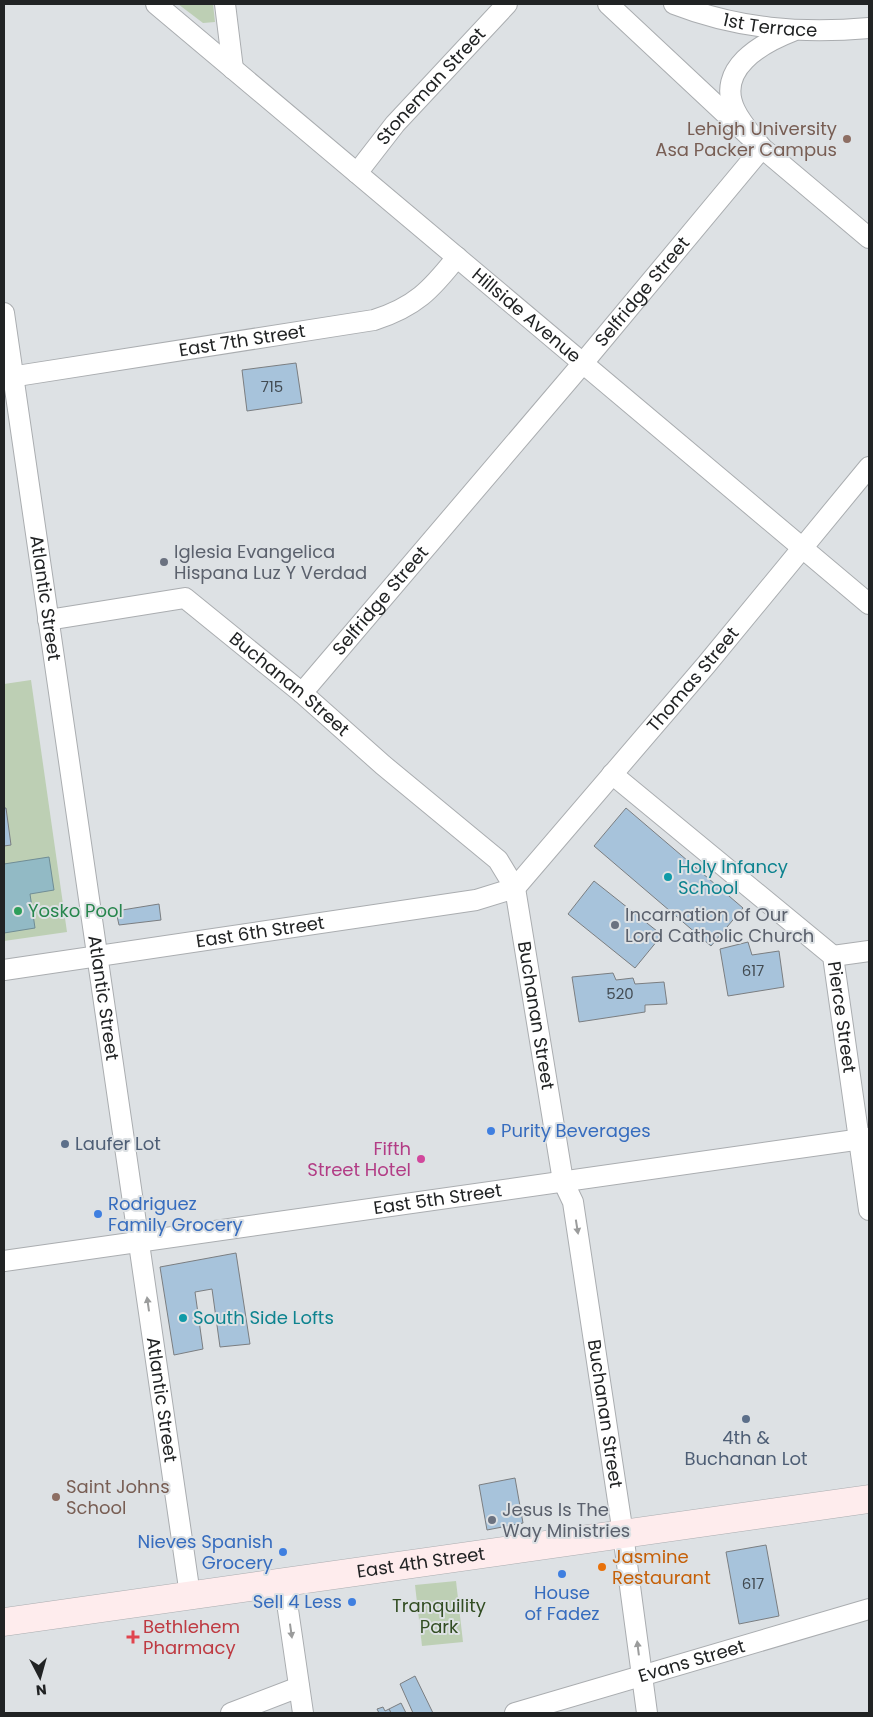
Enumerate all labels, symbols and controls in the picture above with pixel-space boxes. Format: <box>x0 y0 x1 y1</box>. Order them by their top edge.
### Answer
street label: 1st Terrace <box>720 7 818 42</box>
street label: Stoneman Street <box>370 22 491 150</box>
place label: Lehigh University Asa Packer Campus <box>655 116 837 162</box>
marker: Lehigh University Asa Packer Campus <box>841 133 853 145</box>
street label: Selfridge Street <box>589 231 695 352</box>
street label: Hillside Avenue <box>467 262 587 368</box>
street label: East 7th Street <box>177 318 307 362</box>
house number: 715 <box>261 376 283 397</box>
street label: Atlantic Street <box>24 534 67 662</box>
place label: Iglesia Evangelica Hispana Luz Y Verdad <box>174 539 367 585</box>
street label: Selfridge Street <box>326 541 434 661</box>
marker: Iglesia Evangelica Hispana Luz Y Verdad <box>158 556 170 568</box>
street label: Thomas Street <box>641 621 744 737</box>
street label: Buchanan Street <box>224 626 355 742</box>
place label: Holy Infancy School <box>678 854 788 900</box>
marker: Holy Infancy School <box>662 871 674 883</box>
place label: Yosko Pool <box>28 898 123 923</box>
place label: Incarnation of Our Lord Catholic Church <box>625 902 814 948</box>
marker: Yosko Pool <box>12 905 24 917</box>
street label: East 6th Street <box>194 910 326 953</box>
marker: Incarnation of Our Lord Catholic Church <box>609 919 621 931</box>
street label: Atlantic Street <box>82 933 125 1062</box>
street label: Buchanan Street <box>512 939 561 1092</box>
house number: 617 <box>742 960 764 981</box>
street label: Pierce Street <box>822 960 862 1074</box>
house number: 520 <box>606 983 634 1004</box>
place label: Purity Beverages <box>501 1118 651 1143</box>
marker: Purity Beverages <box>485 1125 497 1137</box>
place label: Laufer Lot <box>75 1131 161 1156</box>
place label: Fifth Street Hotel <box>307 1136 411 1182</box>
marker: Laufer Lot <box>59 1138 71 1150</box>
marker: Fifth Street Hotel <box>415 1153 427 1165</box>
street label: East 5th Street <box>372 1177 503 1220</box>
place label: Rodriguez Family Grocery <box>108 1191 243 1237</box>
marker: Rodriguez Family Grocery <box>92 1208 104 1220</box>
one-way arrow <box>573 1220 581 1236</box>
one-way arrow <box>143 1296 151 1312</box>
place label: South Side Lofts <box>193 1305 334 1330</box>
marker: South Side Lofts <box>177 1312 189 1324</box>
street label: Atlantic Street <box>141 1335 184 1464</box>
street label: Buchanan Street <box>582 1338 629 1490</box>
marker: 4th & Buchanan Lot <box>740 1413 752 1425</box>
place label: 4th & Buchanan Lot <box>684 1425 808 1471</box>
place label: Saint Johns School <box>66 1474 170 1520</box>
marker: Saint Johns School <box>50 1491 62 1503</box>
place label: Jesus Is The Way Ministries <box>502 1497 630 1543</box>
marker: Jesus Is The Way Ministries <box>486 1514 498 1526</box>
place label: Nieves Spanish Grocery <box>138 1529 273 1575</box>
street label: East 4th Street <box>355 1541 486 1584</box>
place label: Jasmine Restaurant <box>612 1544 711 1590</box>
marker: Nieves Spanish Grocery <box>277 1546 289 1558</box>
marker: Jasmine Restaurant <box>596 1561 608 1573</box>
marker: House of Fadez <box>556 1568 568 1580</box>
house number: 617 <box>742 1573 764 1594</box>
place label: House of Fadez <box>524 1580 600 1626</box>
place label: Sell 4 Less <box>253 1589 342 1614</box>
park label: Tranquility Park <box>392 1593 486 1639</box>
marker: Sell 4 Less <box>346 1596 358 1608</box>
place label: Bethlehem Pharmacy <box>143 1614 240 1660</box>
one-way arrow <box>287 1623 295 1639</box>
marker: Bethlehem Pharmacy <box>127 1631 139 1643</box>
street label: Evans Street <box>635 1633 748 1688</box>
one-way arrow <box>634 1639 642 1655</box>
north arrow <box>15 1652 65 1702</box>
text: N <box>35 1679 48 1700</box>

